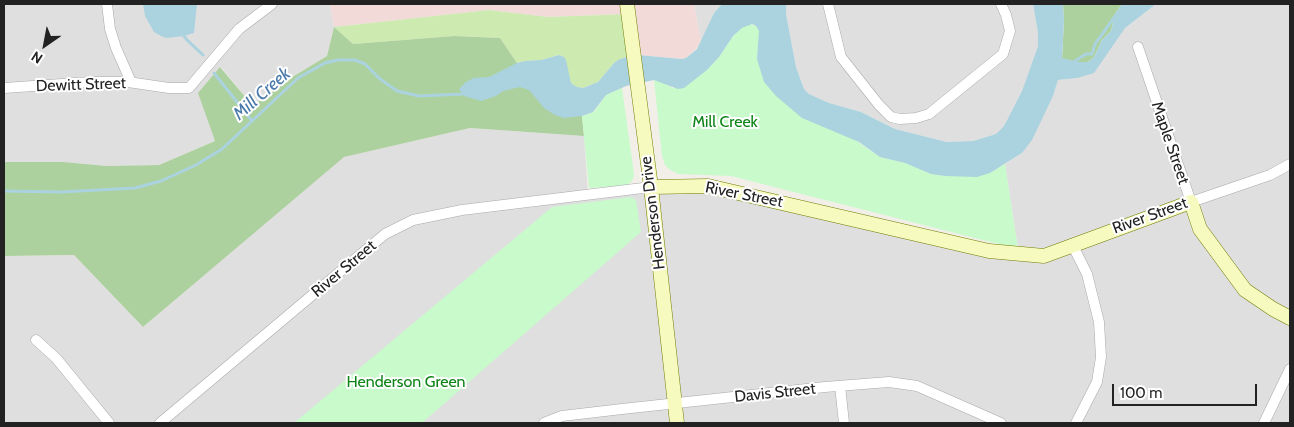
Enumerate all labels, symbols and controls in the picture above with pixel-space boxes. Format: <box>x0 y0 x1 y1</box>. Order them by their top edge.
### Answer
north arrow <box>20 20 70 70</box>
text: N <box>28 47 46 68</box>
water label: Mill Creek <box>229 63 295 125</box>
street label: Dewitt Street <box>36 74 126 96</box>
street label: Maple Street <box>1147 99 1193 187</box>
park label: Mill Creek <box>692 112 758 132</box>
street label: Henderson Drive <box>637 155 669 271</box>
street label: River Street <box>704 178 784 212</box>
street label: River Street <box>1110 194 1190 238</box>
street label: River Street <box>308 236 380 302</box>
park label: Henderson Green <box>346 372 466 392</box>
scale bar <box>1114 374 1259 406</box>
street label: Davis Street <box>733 379 817 407</box>
text: 100 m <box>1120 384 1162 402</box>

